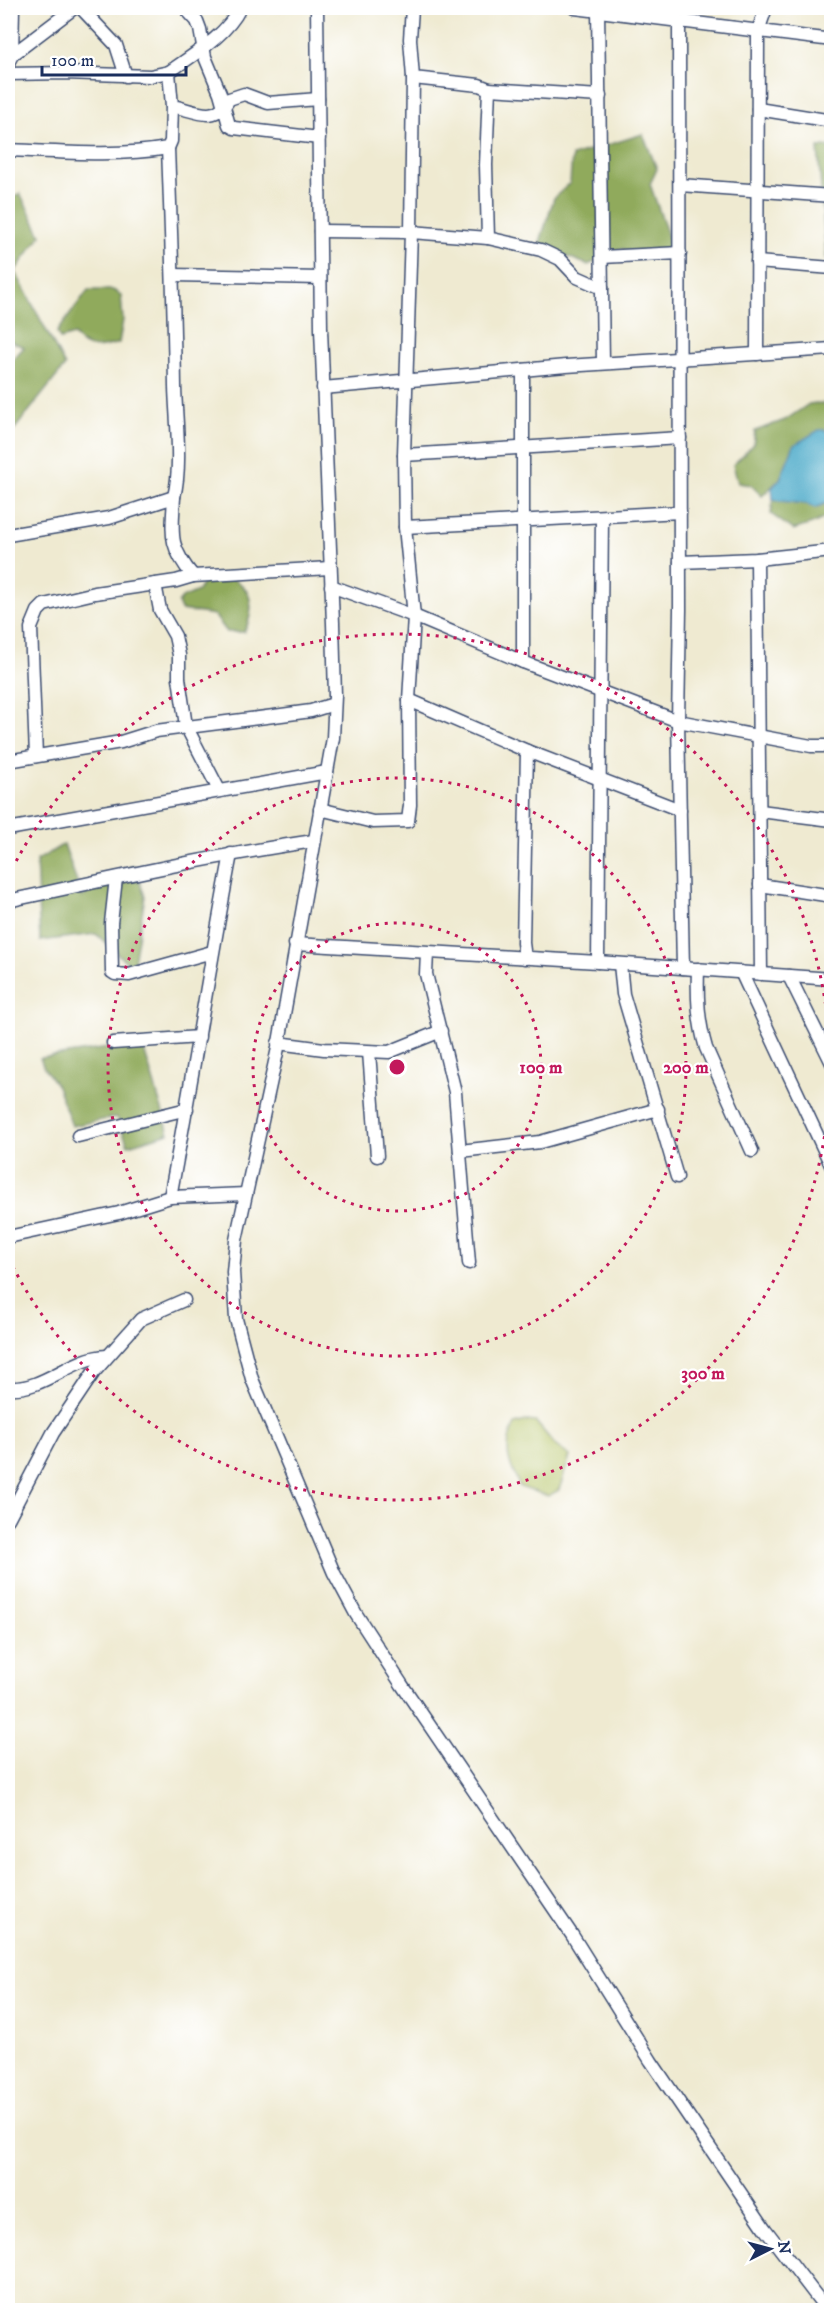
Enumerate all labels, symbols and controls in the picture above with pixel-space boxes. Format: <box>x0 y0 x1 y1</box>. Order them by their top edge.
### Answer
scale bar <box>42 39 186 77</box>
text: 100 m <box>51 50 94 72</box>
centre of rings <box>387 1057 407 1077</box>
text: 100 m <box>519 1057 563 1079</box>
text: 200 m <box>663 1057 709 1079</box>
text: 300 m <box>681 1363 725 1385</box>
north arrow <box>740 2219 800 2279</box>
text: N <box>773 2240 795 2255</box>

